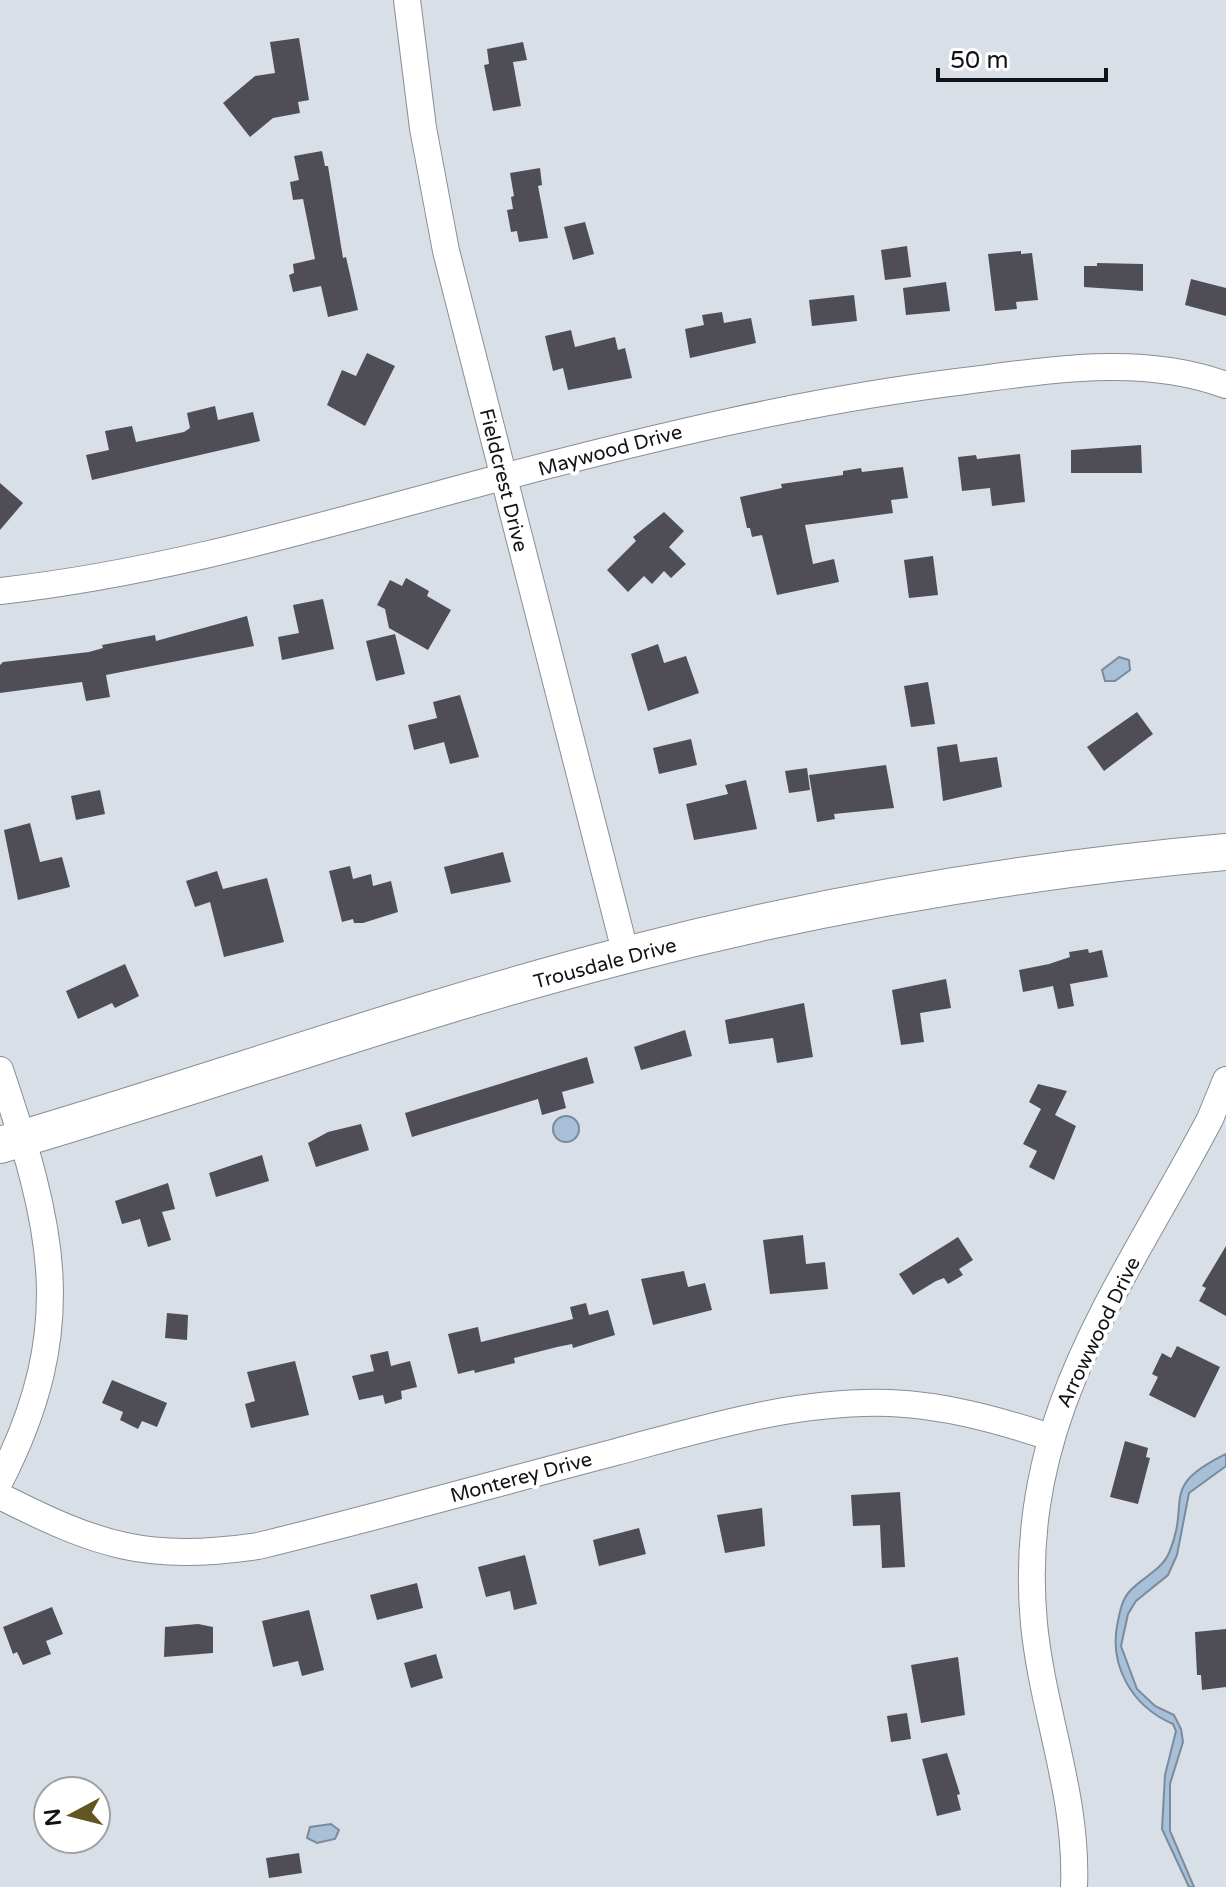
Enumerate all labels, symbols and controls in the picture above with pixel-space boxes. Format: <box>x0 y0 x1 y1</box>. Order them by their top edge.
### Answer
scale bar <box>938 32 1106 82</box>
text: 50 m <box>950 46 1008 75</box>
street label: Fieldcrest Drive <box>474 406 532 554</box>
street label: Maywood Drive <box>536 420 685 482</box>
street label: Trousdale Drive <box>531 933 679 995</box>
street label: Arrowwood Drive <box>1052 1253 1146 1412</box>
street label: Monterey Drive <box>448 1448 595 1508</box>
north arrow <box>32 1775 112 1855</box>
text: N <box>39 1807 67 1828</box>

